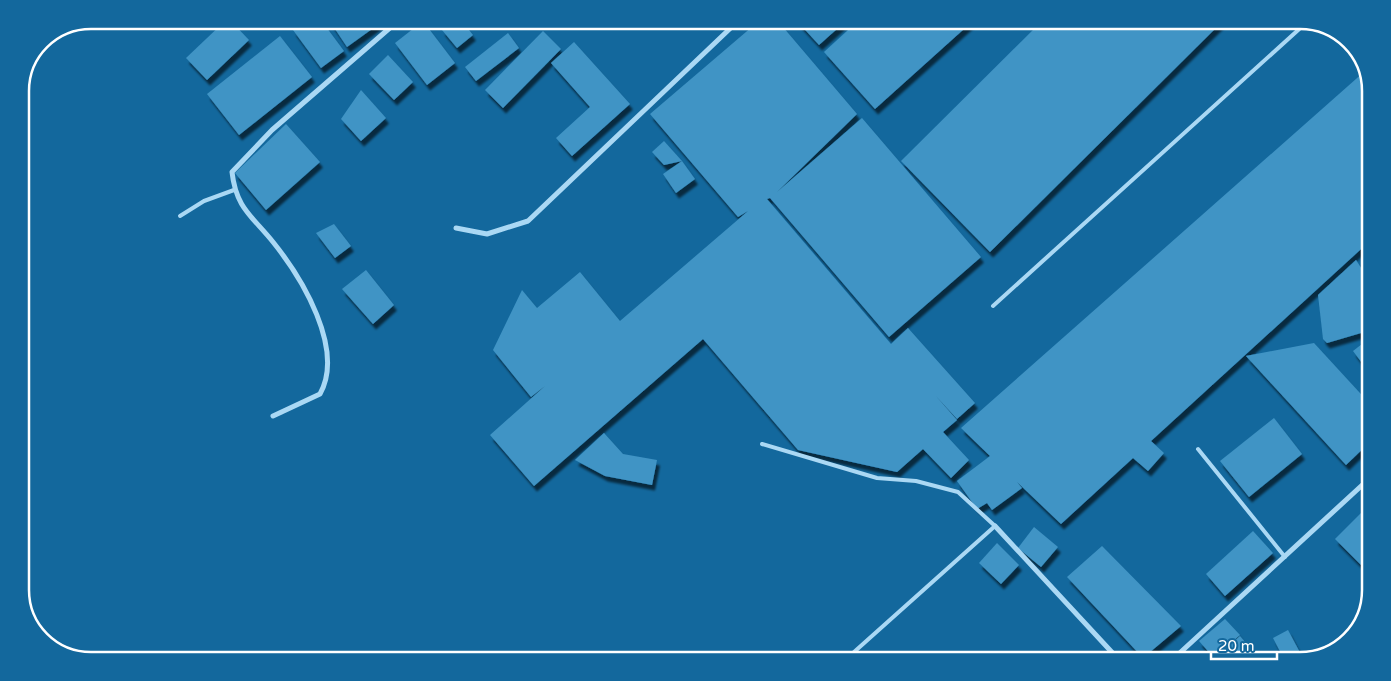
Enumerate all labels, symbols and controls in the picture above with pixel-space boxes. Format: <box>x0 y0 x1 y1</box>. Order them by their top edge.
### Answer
scale bar <box>1211 628 1277 660</box>
text: 20 m <box>1218 637 1255 655</box>

